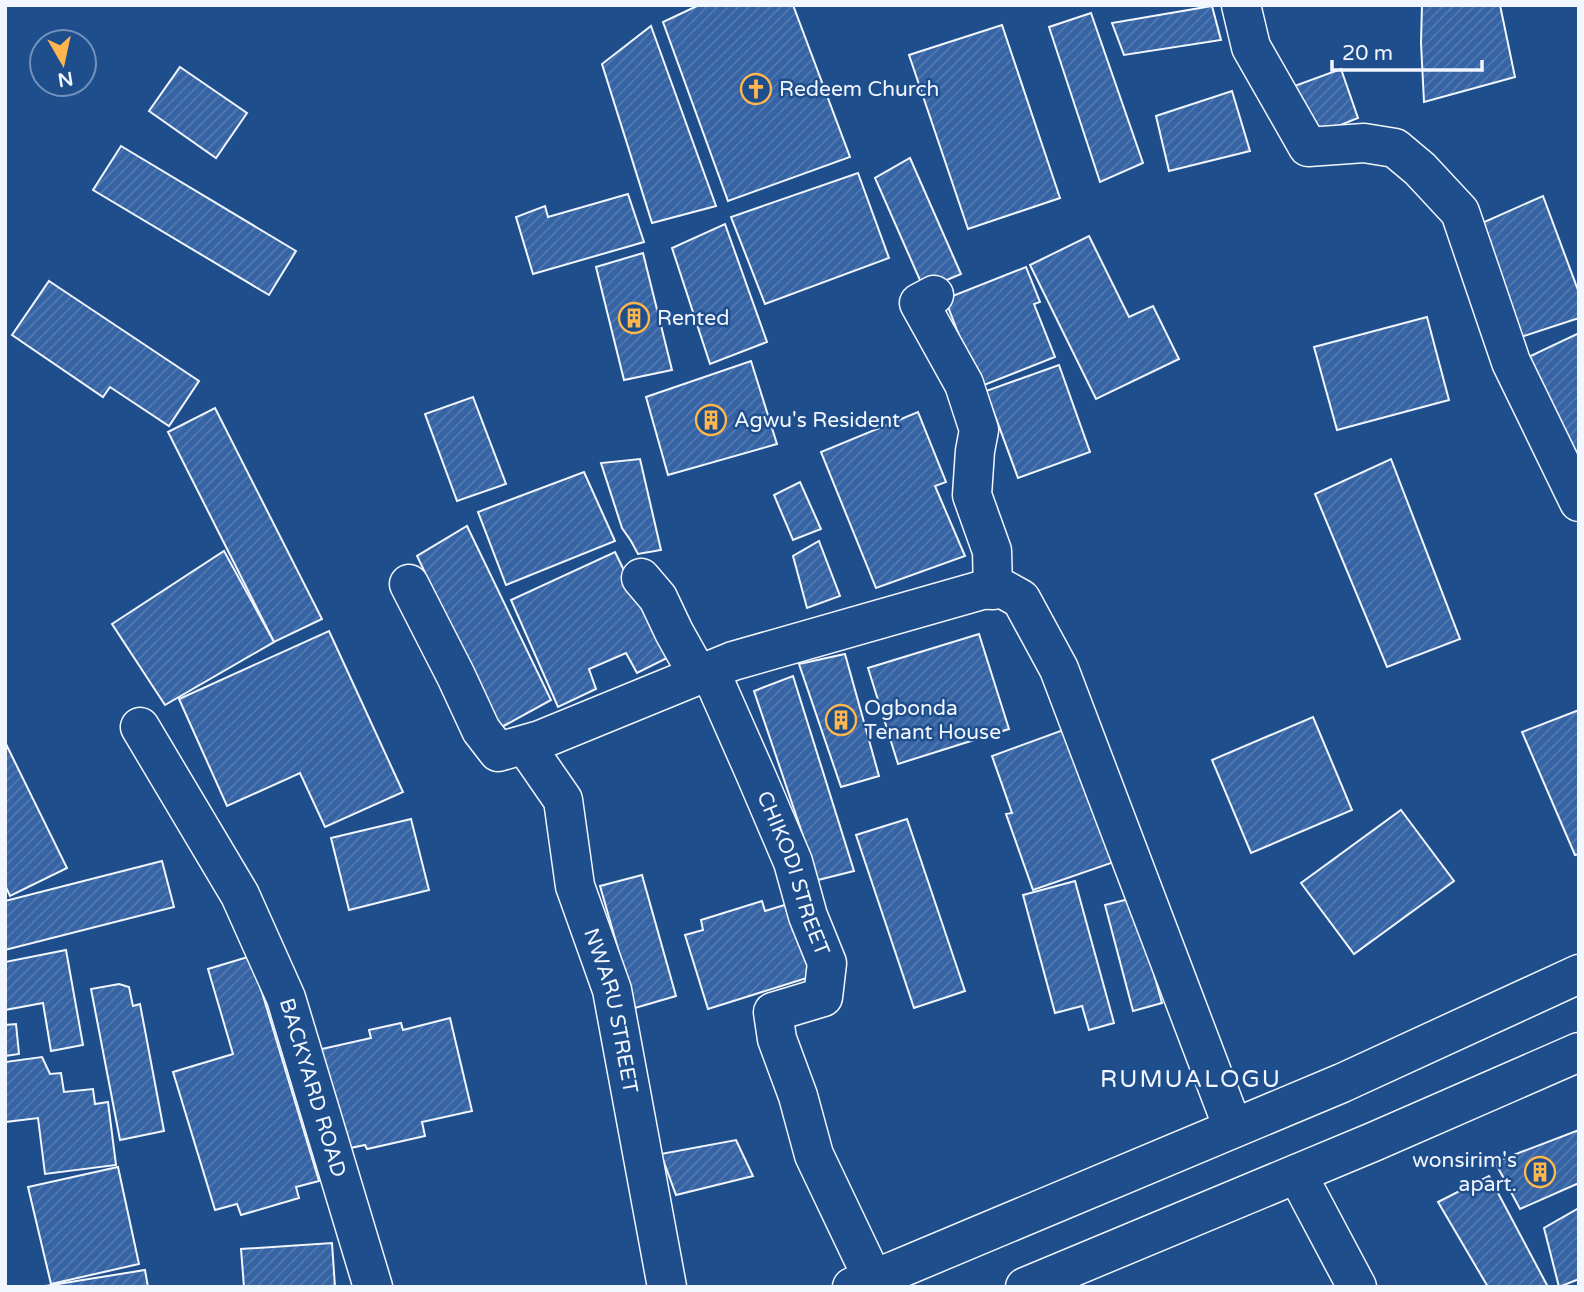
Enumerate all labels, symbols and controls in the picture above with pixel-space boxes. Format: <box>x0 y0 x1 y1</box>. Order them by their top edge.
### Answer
north arrow <box>28 28 98 98</box>
scale bar <box>1332 28 1482 72</box>
text: 20 m <box>1342 41 1393 66</box>
text: N <box>56 67 75 91</box>
church icon: Redeem Church <box>739 72 773 106</box>
place label: Redeem Church <box>779 77 939 102</box>
building icon: Rented <box>617 301 651 335</box>
place label: Rented <box>657 306 729 331</box>
building icon: Agwu's Resident <box>694 403 728 437</box>
place label: Agwu's Resident <box>734 408 900 433</box>
place label: Ogbonda Tenant House <box>864 696 1001 745</box>
building icon: Ogbonda Tenant House <box>824 703 858 737</box>
street label: CHIKODI STREET <box>751 787 835 960</box>
street label: NWARU STREET <box>578 925 643 1096</box>
street label: BACKYARD ROAD <box>274 995 351 1180</box>
district label: RUMUALOGU <box>1100 1065 1282 1094</box>
place label: wonsirim's apart. <box>1412 1148 1517 1197</box>
building icon: wonsirim's apart. <box>1523 1155 1557 1189</box>

